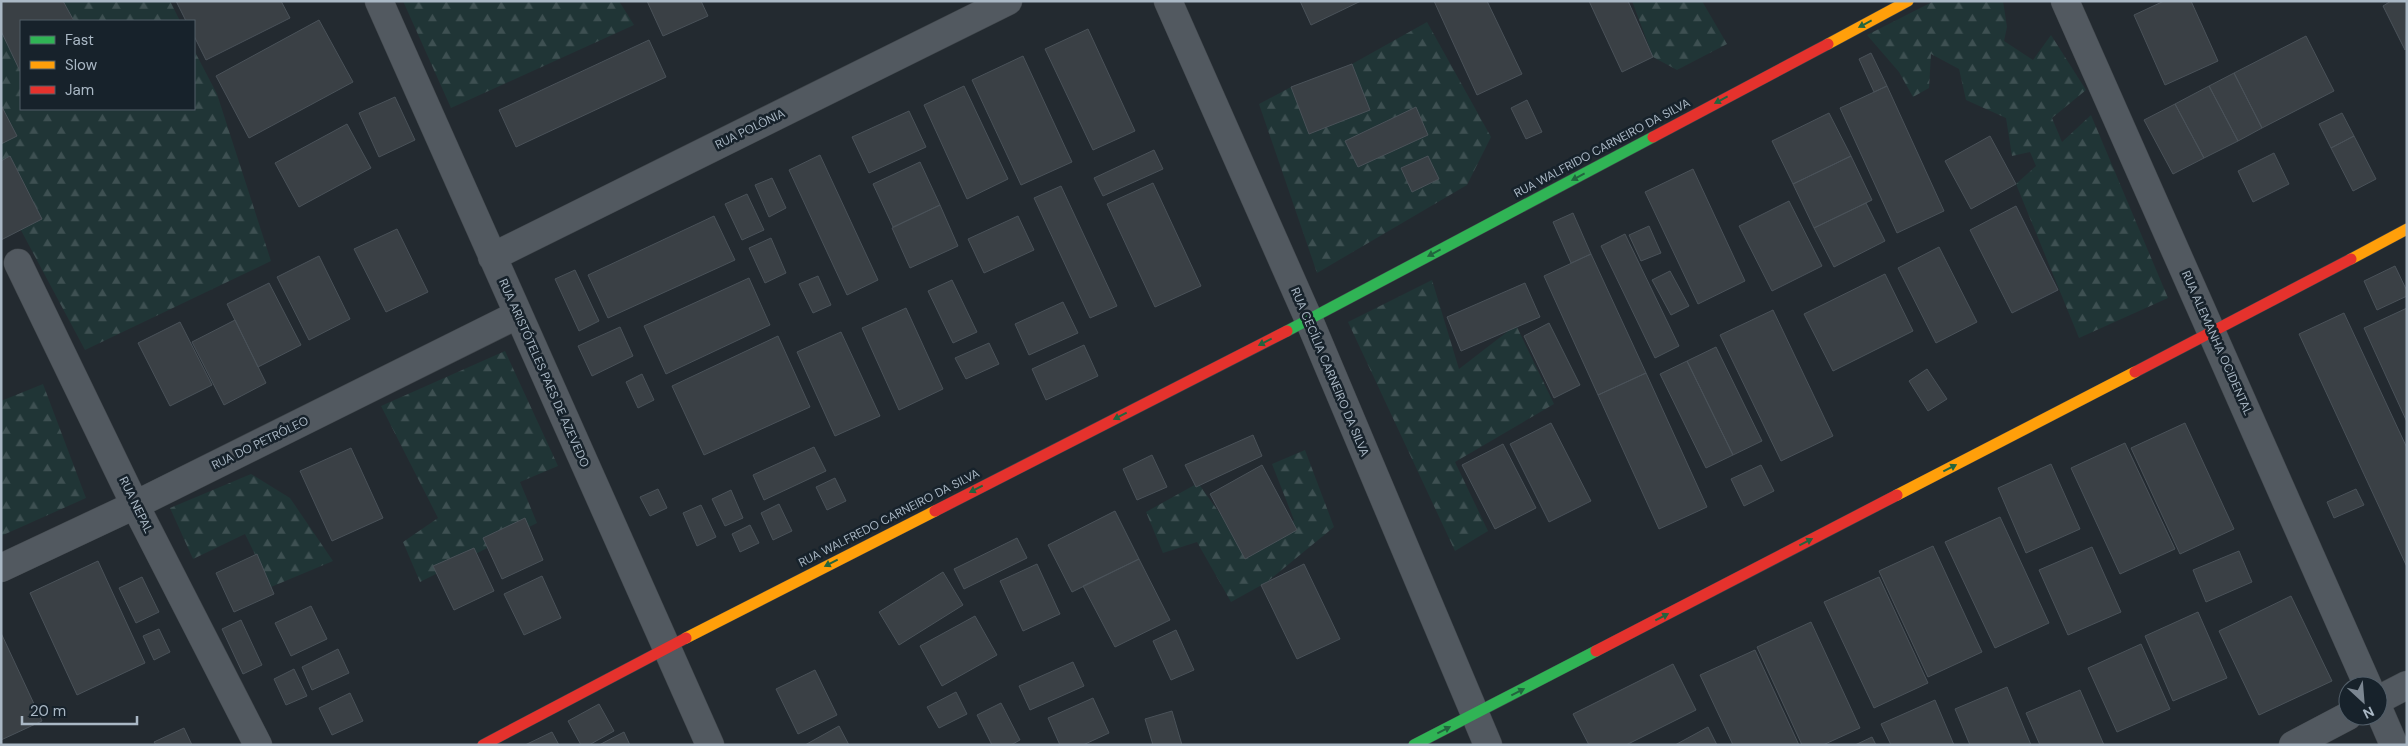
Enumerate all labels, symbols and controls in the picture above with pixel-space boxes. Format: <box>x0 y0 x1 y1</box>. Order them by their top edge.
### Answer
legend <box>20 20 195 110</box>
one-way arrow <box>1857 20 1872 28</box>
text: Fast <box>65 30 94 50</box>
text: Slow <box>65 55 98 75</box>
text: Jam <box>65 80 94 100</box>
street label: RUA WALFRIDO CARNEIRO DA SILVA <box>1511 95 1693 201</box>
one-way arrow <box>1714 96 1728 105</box>
street label: RUA POLÔNIA <box>712 105 788 153</box>
one-way arrow <box>1570 173 1585 181</box>
one-way arrow <box>1427 249 1441 257</box>
street label: RUA ALEMANHA OCIDENTAL <box>2178 268 2256 418</box>
street label: RUA ARISTÓTELES PAES DE AZEVEDO <box>495 276 593 470</box>
street label: RUA CECÍLIA CARNEIRO DA SILVA <box>1287 285 1373 459</box>
one-way arrow <box>1258 338 1272 346</box>
one-way arrow <box>1113 412 1128 420</box>
street label: RUA DO PETRÓLEO <box>209 413 311 473</box>
one-way arrow <box>1943 464 1958 472</box>
street label: RUA WALFREDO CARNEIRO DA SILVA <box>796 465 982 571</box>
street label: RUA NEPAL <box>115 474 157 536</box>
one-way arrow <box>968 485 983 493</box>
one-way arrow <box>1799 538 1813 546</box>
one-way arrow <box>824 559 838 567</box>
one-way arrow <box>1655 613 1669 621</box>
north arrow <box>2338 676 2388 726</box>
one-way arrow <box>1510 688 1525 696</box>
scale bar <box>22 694 138 726</box>
text: 20 m <box>30 701 66 721</box>
text: N <box>2360 702 2377 723</box>
one-way arrow <box>1437 726 1451 734</box>

